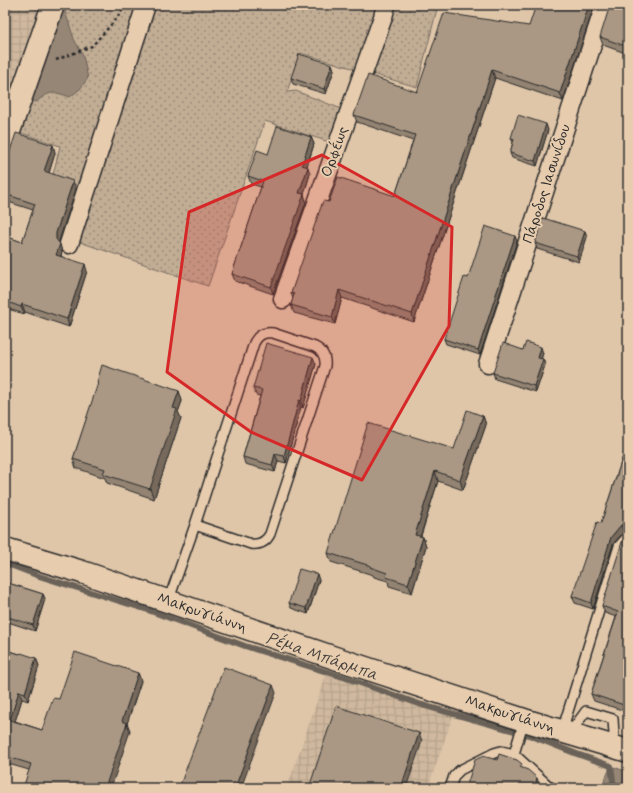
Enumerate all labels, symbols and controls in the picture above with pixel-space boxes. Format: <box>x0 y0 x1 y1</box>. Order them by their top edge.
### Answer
street label: Πάροδος Ιασωνίδου <box>518 122 576 246</box>
street label: Ορφέως <box>317 123 354 180</box>
street label: Μακρυγιάννη <box>154 588 250 638</box>
water label: Ρέμα Μπάρμπα <box>263 628 381 686</box>
street label: Μακρυγιάννη <box>462 691 558 739</box>

